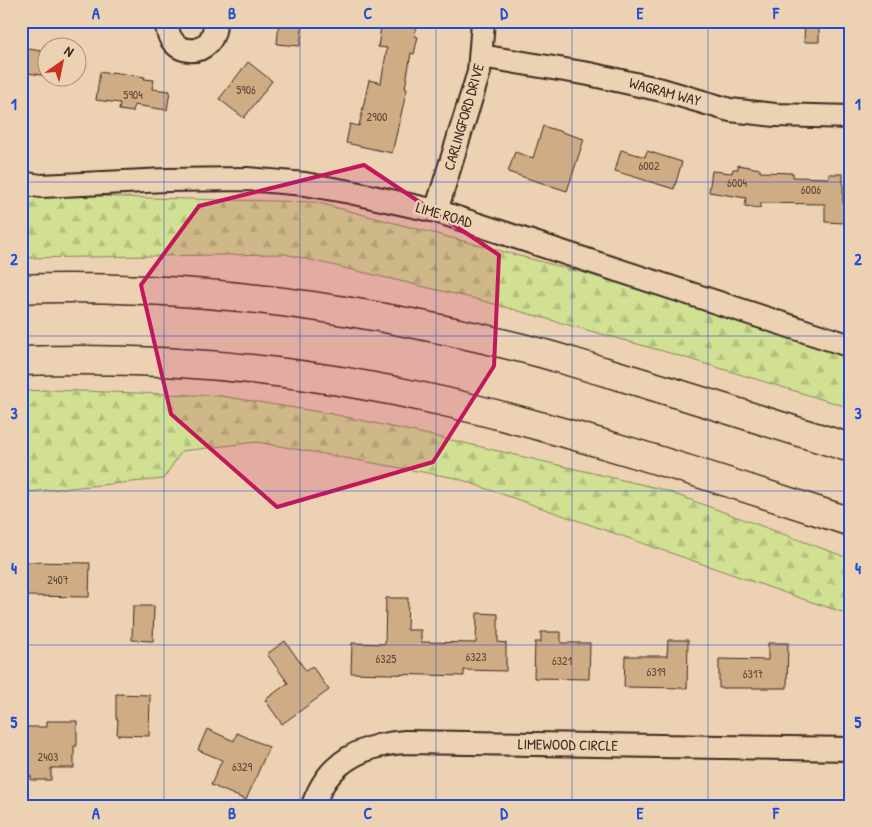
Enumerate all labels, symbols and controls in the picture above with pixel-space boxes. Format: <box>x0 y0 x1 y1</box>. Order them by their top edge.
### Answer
text: A <box>92 2 100 24</box>
text: B <box>228 2 236 24</box>
text: C <box>364 2 373 24</box>
text: D <box>500 2 508 24</box>
text: E <box>636 2 644 24</box>
text: F <box>772 2 780 24</box>
north arrow <box>38 38 88 88</box>
text: N <box>61 41 78 61</box>
street label: CARLINGFORD DRIVE <box>438 61 489 173</box>
street label: WAGRAM WAY <box>627 72 704 111</box>
house number: 5906 <box>236 81 256 98</box>
house number: 5904 <box>123 86 143 103</box>
text: 1 <box>11 93 17 115</box>
text: 1 <box>855 93 861 115</box>
house number: 2900 <box>367 108 387 125</box>
house number: 6002 <box>638 157 660 174</box>
house number: 6004 <box>727 174 748 191</box>
house number: 6006 <box>801 181 821 198</box>
street label: LIME ROAD <box>414 196 476 233</box>
text: 2 <box>10 248 18 270</box>
text: 2 <box>854 248 862 270</box>
text: 3 <box>10 402 18 424</box>
text: 3 <box>854 402 862 424</box>
text: 4 <box>11 557 17 579</box>
text: 4 <box>855 557 861 579</box>
house number: 2407 <box>47 571 69 588</box>
house number: 6323 <box>465 648 487 665</box>
house number: 6325 <box>376 650 396 667</box>
house number: 6321 <box>552 652 572 669</box>
house number: 6319 <box>647 663 666 680</box>
house number: 6317 <box>743 665 763 682</box>
text: 5 <box>11 711 18 733</box>
text: 5 <box>855 711 862 733</box>
street label: LIMEWOOD CIRCLE <box>518 733 619 756</box>
house number: 2403 <box>38 748 58 765</box>
house number: 6329 <box>232 758 253 775</box>
text: A <box>92 802 100 824</box>
text: B <box>228 802 236 824</box>
text: C <box>364 802 373 824</box>
text: D <box>500 802 508 824</box>
text: E <box>636 802 644 824</box>
text: F <box>772 802 780 824</box>

